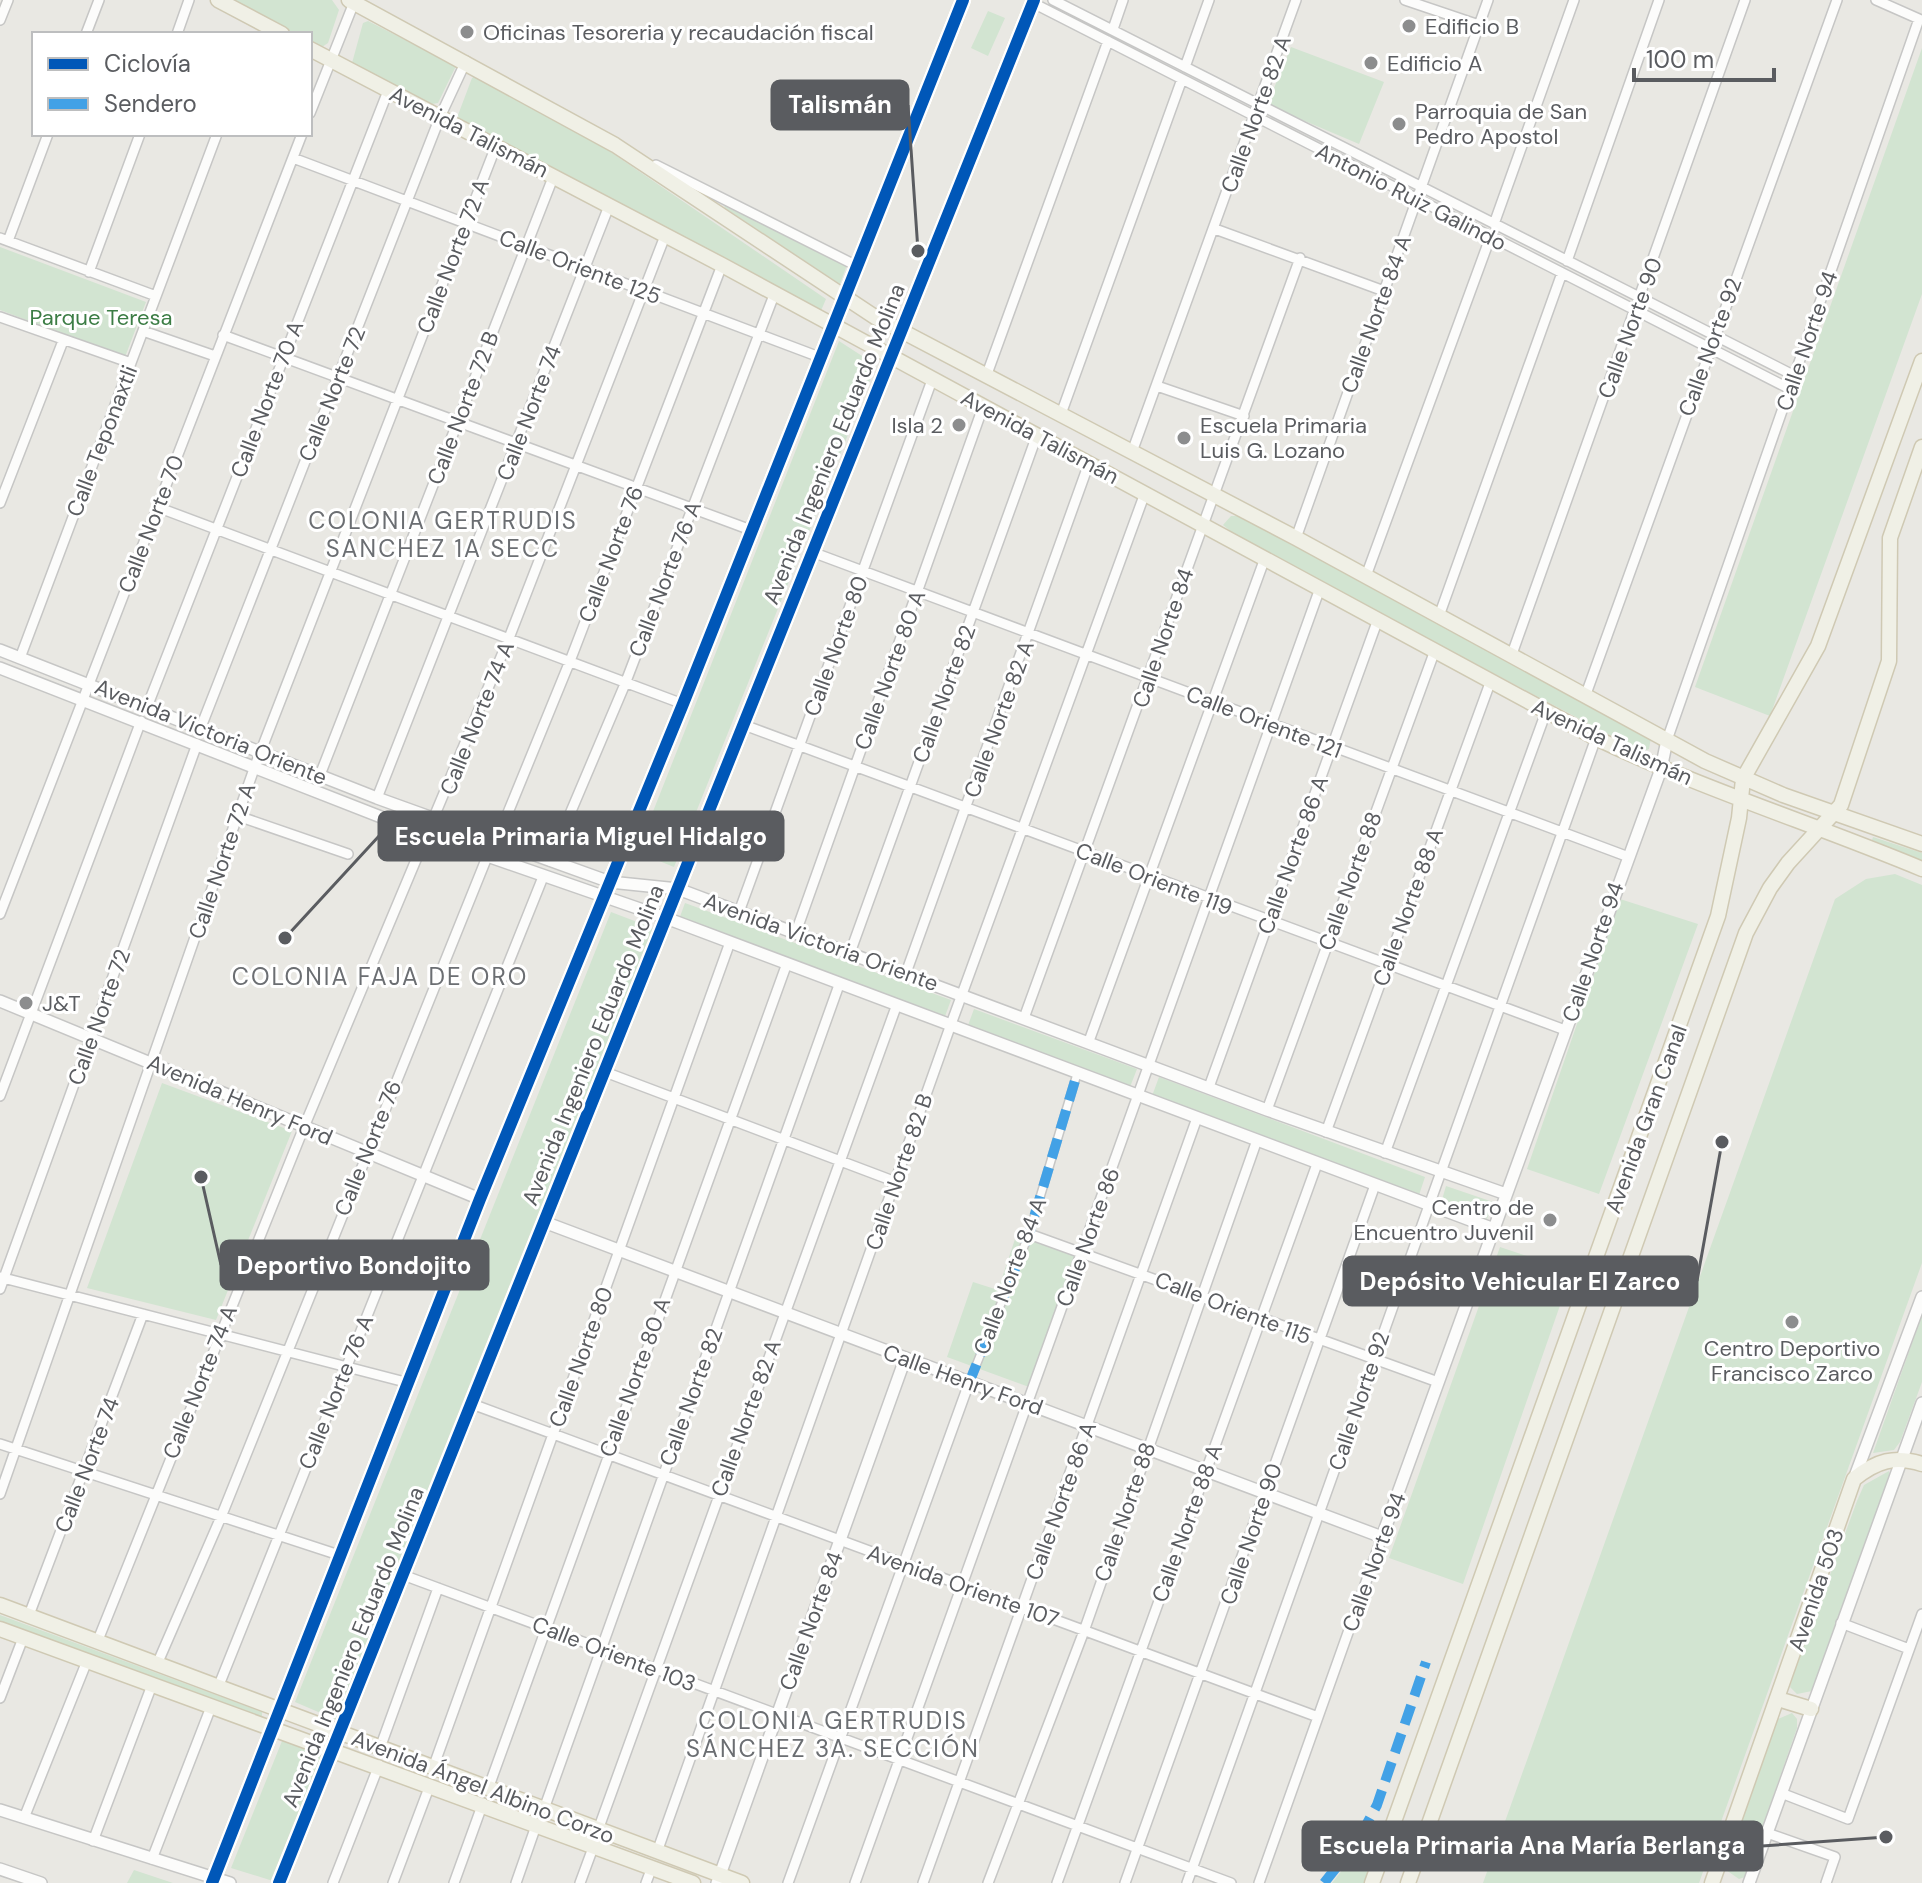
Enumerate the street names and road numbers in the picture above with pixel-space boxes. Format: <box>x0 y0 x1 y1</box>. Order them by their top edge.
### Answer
street label: Calle Norte 82 A <box>1214 31 1298 197</box>
street label: Avenida Talismán <box>385 79 553 185</box>
street label: Antonio Ruiz Galindo <box>1311 136 1511 258</box>
street label: Calle Norte 72 A <box>410 175 496 337</box>
street label: Calle Oriente 125 <box>495 223 665 311</box>
street label: Calle Norte 84 A <box>1334 231 1418 397</box>
street label: Calle Norte 90 <box>1591 254 1669 402</box>
street label: Calle Norte 94 <box>1770 267 1844 415</box>
street label: Calle Norte 92 <box>1672 274 1748 420</box>
street label: Avenida Ingeniero Eduardo Molina <box>756 279 912 609</box>
street label: Calle Norte 70 A <box>224 316 310 482</box>
street label: Calle Norte 72 <box>292 322 372 466</box>
street label: Calle Norte 72 B <box>420 327 506 489</box>
street label: Calle Norte 74 <box>490 341 568 485</box>
street label: Calle Teponaxtli <box>60 361 144 521</box>
street label: Avenida Talismán <box>956 383 1124 491</box>
street label: Calle Norte 70 <box>111 451 191 597</box>
street label: Calle Norte 76 <box>572 482 650 626</box>
street label: Calle Norte 76 A <box>622 497 708 661</box>
street label: Calle Norte 84 <box>1126 564 1200 712</box>
street label: Calle Norte 80 <box>797 572 875 720</box>
street label: Calle Norte 80 A <box>848 586 932 754</box>
street label: Calle Norte 82 <box>906 621 982 767</box>
street label: Calle Norte 82 A <box>957 636 1041 802</box>
street label: Calle Norte 74 A <box>433 637 521 799</box>
street label: Avenida Victoria Oriente <box>91 672 331 792</box>
street label: Calle Oriente 121 <box>1182 679 1346 765</box>
street label: Avenida Talismán <box>1527 692 1697 792</box>
street label: Calle Norte 86 A <box>1251 772 1335 938</box>
street label: Calle Norte 72 A <box>182 779 262 943</box>
street label: Calle Norte 88 <box>1311 808 1389 954</box>
street label: Calle Norte 88 A <box>1366 824 1450 990</box>
street label: Calle Oriente 119 <box>1071 836 1237 922</box>
street label: Calle Norte 94 <box>1556 878 1630 1026</box>
street label: Avenida Ingeniero Eduardo Molina <box>515 880 671 1210</box>
street label: Avenida Victoria Oriente <box>700 886 942 998</box>
street label: Calle Norte 72 <box>61 945 137 1089</box>
street label: Avenida Gran Canal <box>1598 1021 1694 1217</box>
street label: Avenida Henry Ford <box>143 1048 337 1152</box>
street label: Calle Norte 76 <box>328 1076 408 1220</box>
street label: Calle Norte 82 B <box>859 1090 939 1254</box>
street label: Calle Norte 86 <box>1049 1163 1127 1311</box>
street label: Calle Norte 84 A <box>967 1193 1053 1359</box>
street label: Calle Oriente 115 <box>1151 1265 1315 1351</box>
street label: Calle Norte 80 <box>542 1283 620 1431</box>
street label: Calle Norte 80 A <box>593 1293 677 1461</box>
street label: Calle Norte 74 A <box>156 1301 244 1463</box>
street label: Calle Norte 76 A <box>292 1310 380 1474</box>
street label: Calle Norte 82 <box>653 1324 729 1470</box>
street label: Calle Norte 92 <box>1322 1328 1396 1474</box>
street label: Calle Norte 82 A <box>704 1335 788 1501</box>
street label: Calle Henry Ford <box>879 1338 1047 1422</box>
street label: Calle Norte 74 <box>48 1393 126 1537</box>
street label: Calle Norte 86 A <box>1019 1418 1103 1584</box>
street label: Calle Norte 88 <box>1088 1438 1162 1586</box>
street label: Calle Norte 88 A <box>1145 1440 1229 1606</box>
street label: Calle Norte 90 <box>1213 1459 1289 1609</box>
street label: Avenida Ingeniero Eduardo Molina <box>275 1482 431 1812</box>
street label: Calle Norte 94 <box>1335 1488 1413 1636</box>
street label: Avenida 503 <box>1781 1525 1851 1655</box>
street label: Avenida Oriente 107 <box>863 1538 1063 1634</box>
street label: Calle Norte 84 <box>772 1548 850 1694</box>
street label: Calle Oriente 103 <box>528 1609 700 1699</box>
street label: Avenida Ángel Albino Corzo <box>348 1723 618 1851</box>

